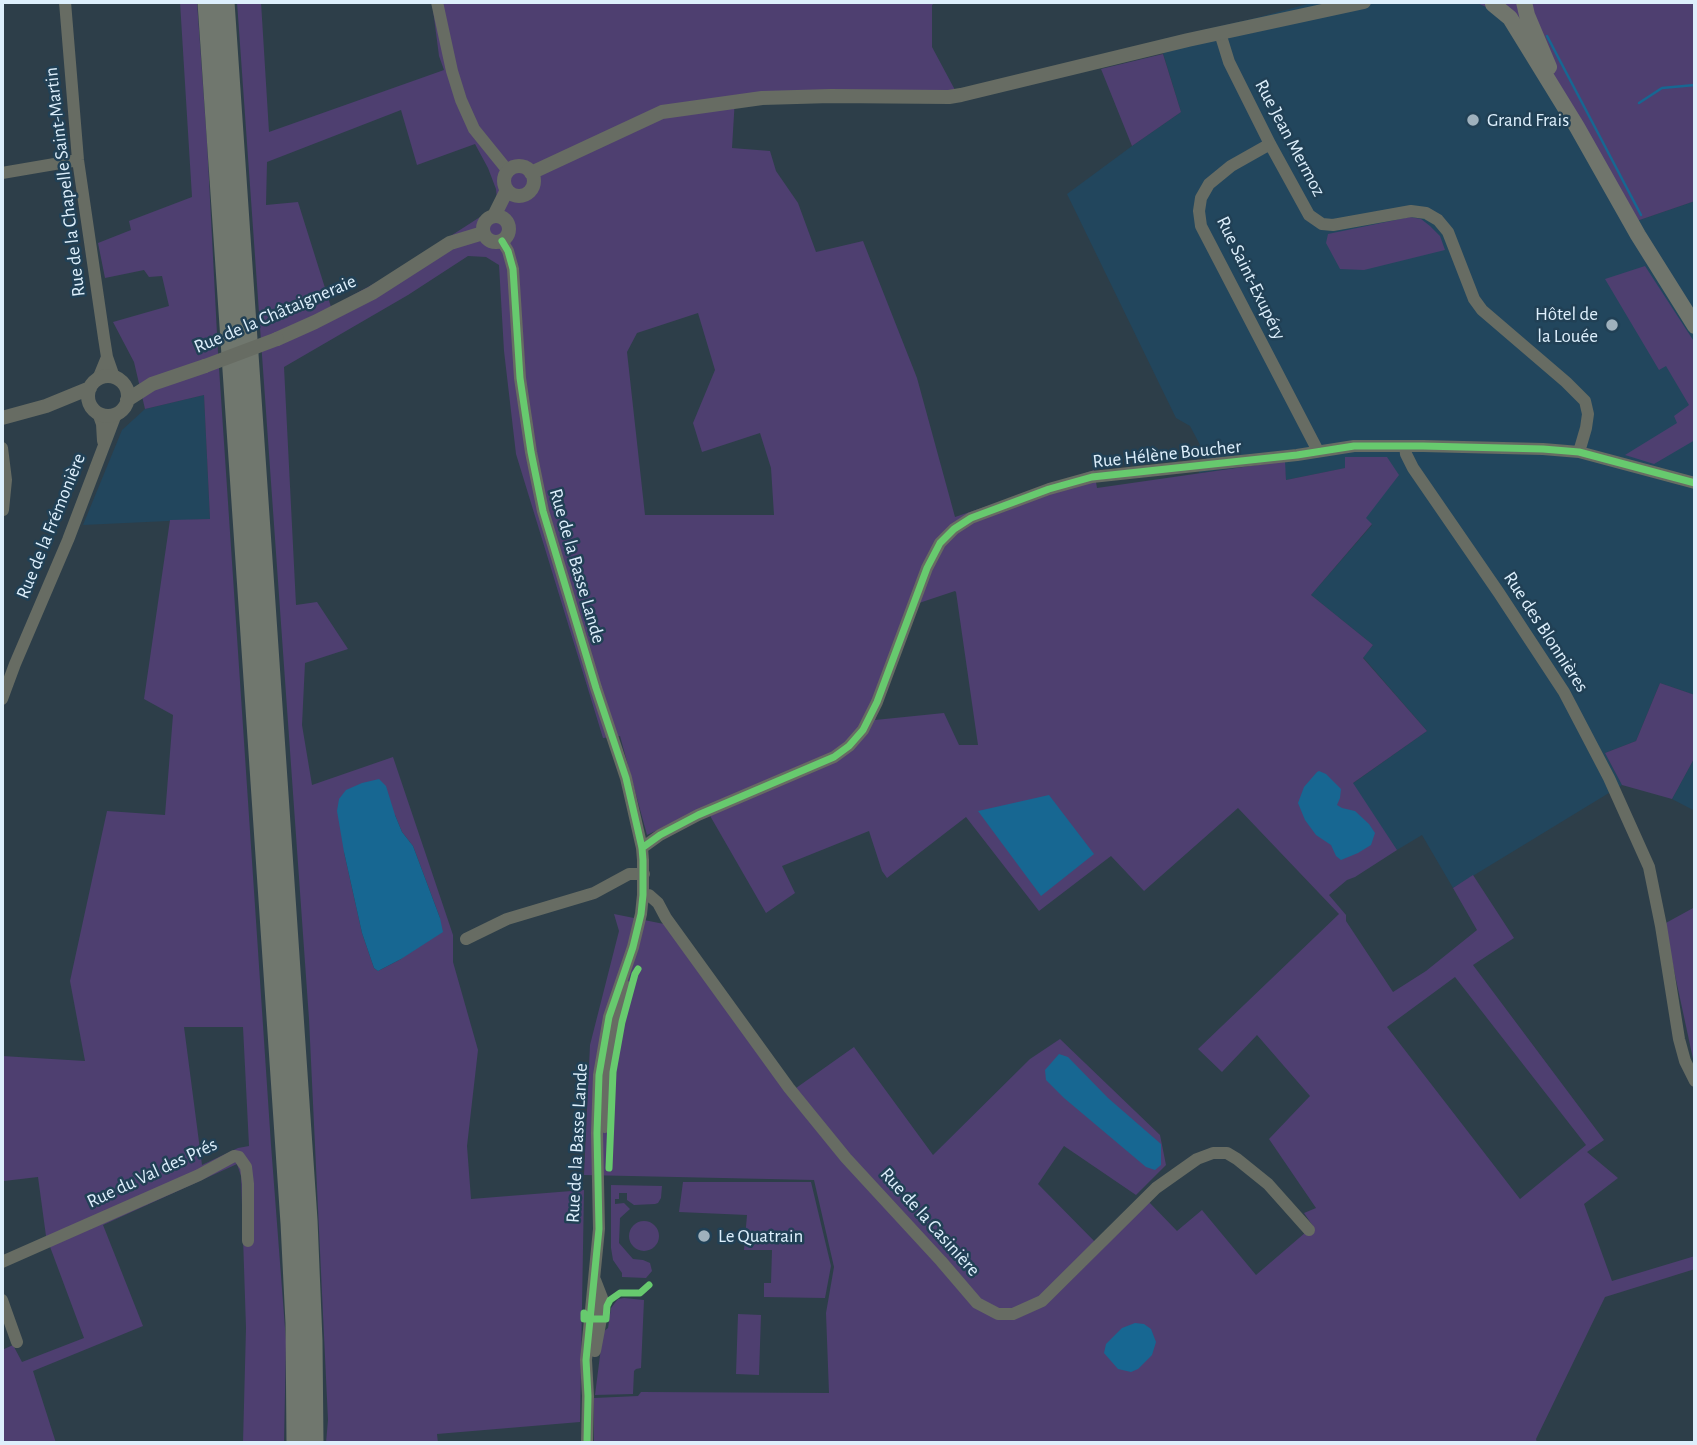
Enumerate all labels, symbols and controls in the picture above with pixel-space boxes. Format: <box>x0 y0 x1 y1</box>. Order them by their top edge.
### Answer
street label: Rue de la Chapelle Saint-Martin <box>40 66 90 298</box>
street label: Rue Jean Mermoz <box>1250 76 1330 200</box>
place label: Grand Frais <box>1487 109 1569 131</box>
marker: Grand Frais <box>1465 112 1481 128</box>
street label: Rue Saint-Exupéry <box>1211 213 1291 343</box>
street label: Rue de la Châtaigneraie <box>190 270 360 358</box>
place label: Hôtel de la Louée <box>1535 303 1598 347</box>
marker: Hôtel de la Louée <box>1604 317 1620 333</box>
street label: Rue Hélène Boucher <box>1092 435 1242 473</box>
street label: Rue de la Frémonière <box>11 450 91 602</box>
street label: Rue de la Basse Lande <box>544 486 610 646</box>
street label: Rue des Blonnières <box>1499 567 1593 697</box>
street label: Rue de la Basse Lande <box>561 1063 593 1223</box>
street label: Rue du Val des Prés <box>83 1133 221 1213</box>
street label: Rue de la Casinière <box>875 1163 985 1281</box>
place label: Le Quatrain <box>718 1225 803 1247</box>
marker: Le Quatrain <box>696 1228 712 1244</box>

